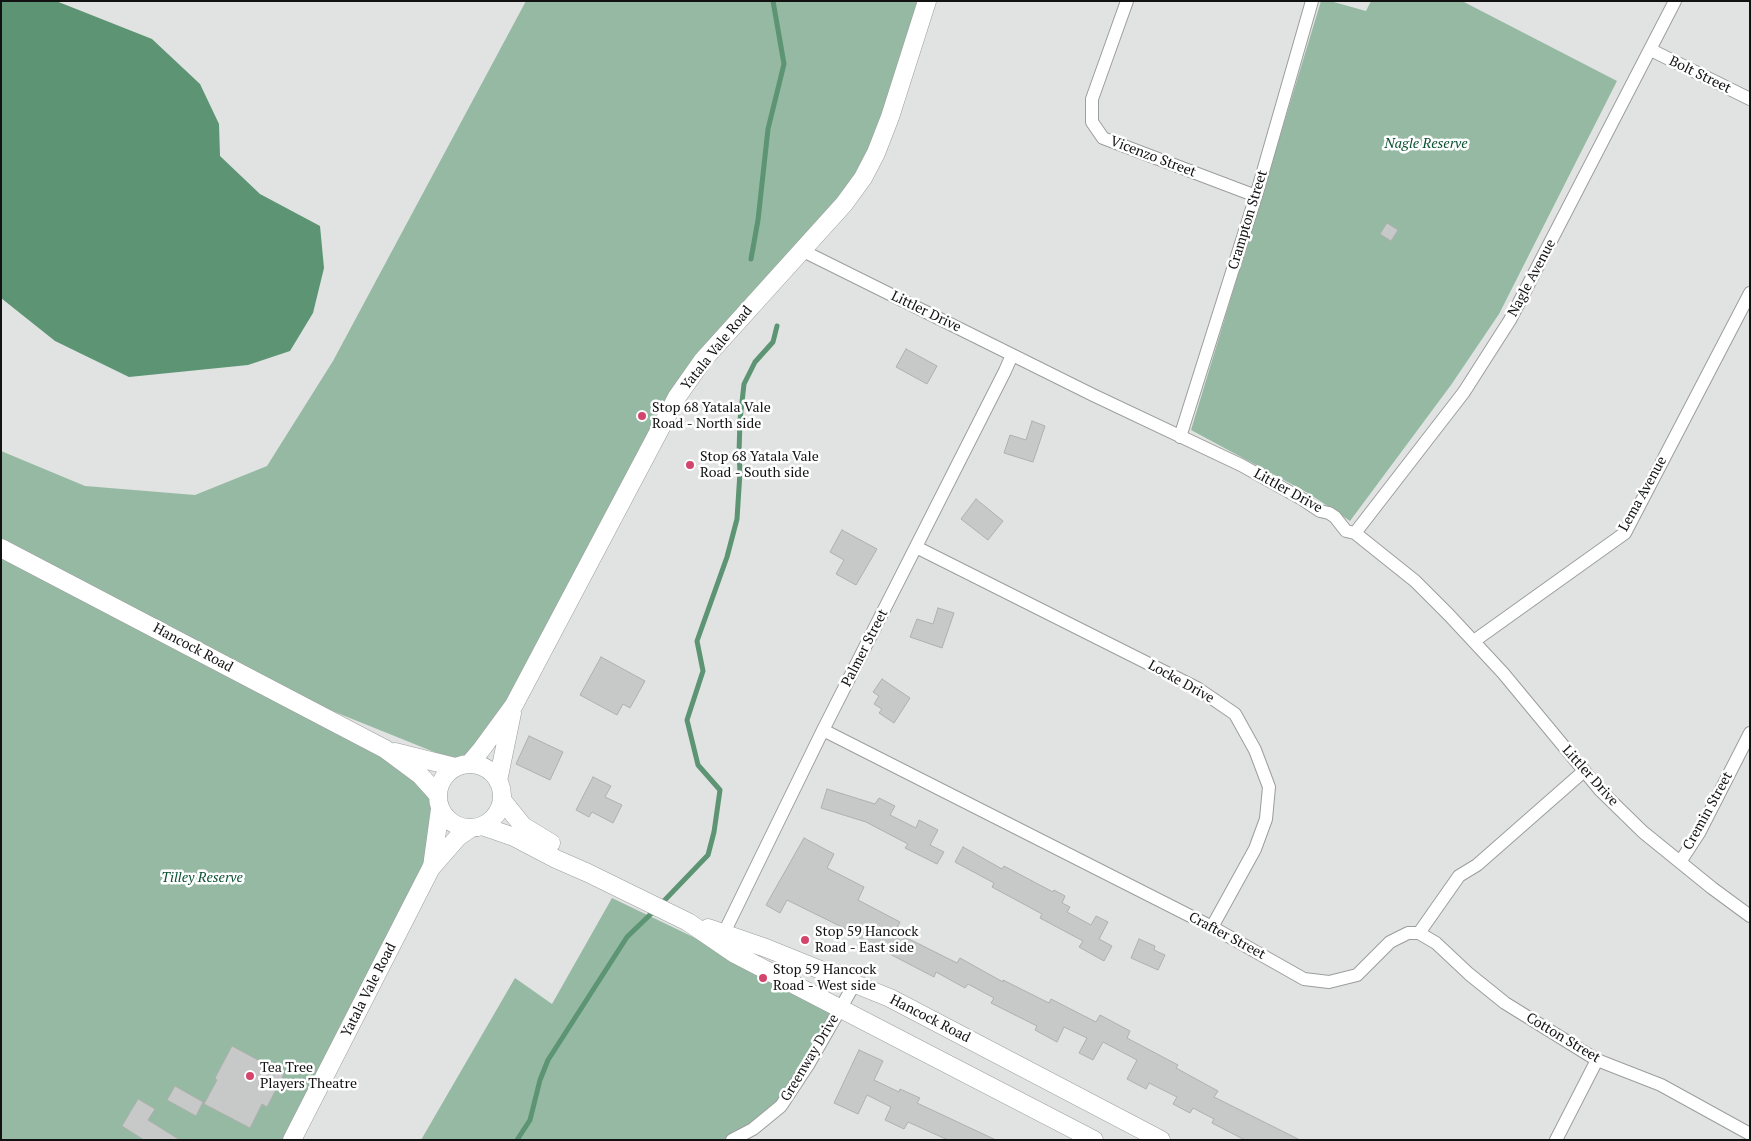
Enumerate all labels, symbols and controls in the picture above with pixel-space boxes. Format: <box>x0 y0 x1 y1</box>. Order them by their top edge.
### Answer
street label: Bolt Street <box>1666 53 1734 97</box>
street label: Vicenzo Street <box>1108 133 1198 181</box>
park label: Nagle Reserve <box>1384 136 1468 152</box>
street label: Crampton Street <box>1225 168 1271 272</box>
street label: Nagle Avenue <box>1505 236 1559 320</box>
street label: Littler Drive <box>888 288 964 336</box>
street label: Yatala Vale Road <box>678 303 756 393</box>
place label: Stop 68 Yatala Vale Road - North side <box>652 400 771 432</box>
marker: Stop 68 Yatala Vale Road - North side <box>636 410 648 422</box>
place label: Stop 68 Yatala Vale Road - South side <box>700 449 819 482</box>
street label: Lema Avenue <box>1616 454 1670 534</box>
marker: Stop 68 Yatala Vale Road - South side <box>684 459 696 471</box>
street label: Littler Drive <box>1251 465 1325 517</box>
street label: Palmer Street <box>838 606 892 690</box>
street label: Hancock Road <box>150 620 236 676</box>
street label: Locke Drive <box>1145 657 1217 707</box>
street label: Littler Drive <box>1558 742 1622 810</box>
street label: Cremin Street <box>1680 769 1736 853</box>
park label: Tilley Reserve <box>161 870 243 886</box>
street label: Crafter Street <box>1186 909 1268 963</box>
place label: Stop 59 Hancock Road - East side <box>815 924 918 956</box>
marker: Stop 59 Hancock Road - East side <box>799 934 811 946</box>
street label: Yatala Vale Road <box>338 940 400 1040</box>
place label: Stop 59 Hancock Road - West side <box>773 962 876 994</box>
marker: Stop 59 Hancock Road - West side <box>757 972 769 984</box>
street label: Hancock Road <box>887 992 973 1046</box>
street label: Cotton Street <box>1523 1009 1603 1067</box>
street label: Greenway Drive <box>777 1011 843 1105</box>
place label: Tea Tree Players Theatre <box>260 1060 357 1092</box>
marker: Tea Tree Players Theatre <box>244 1070 256 1082</box>

